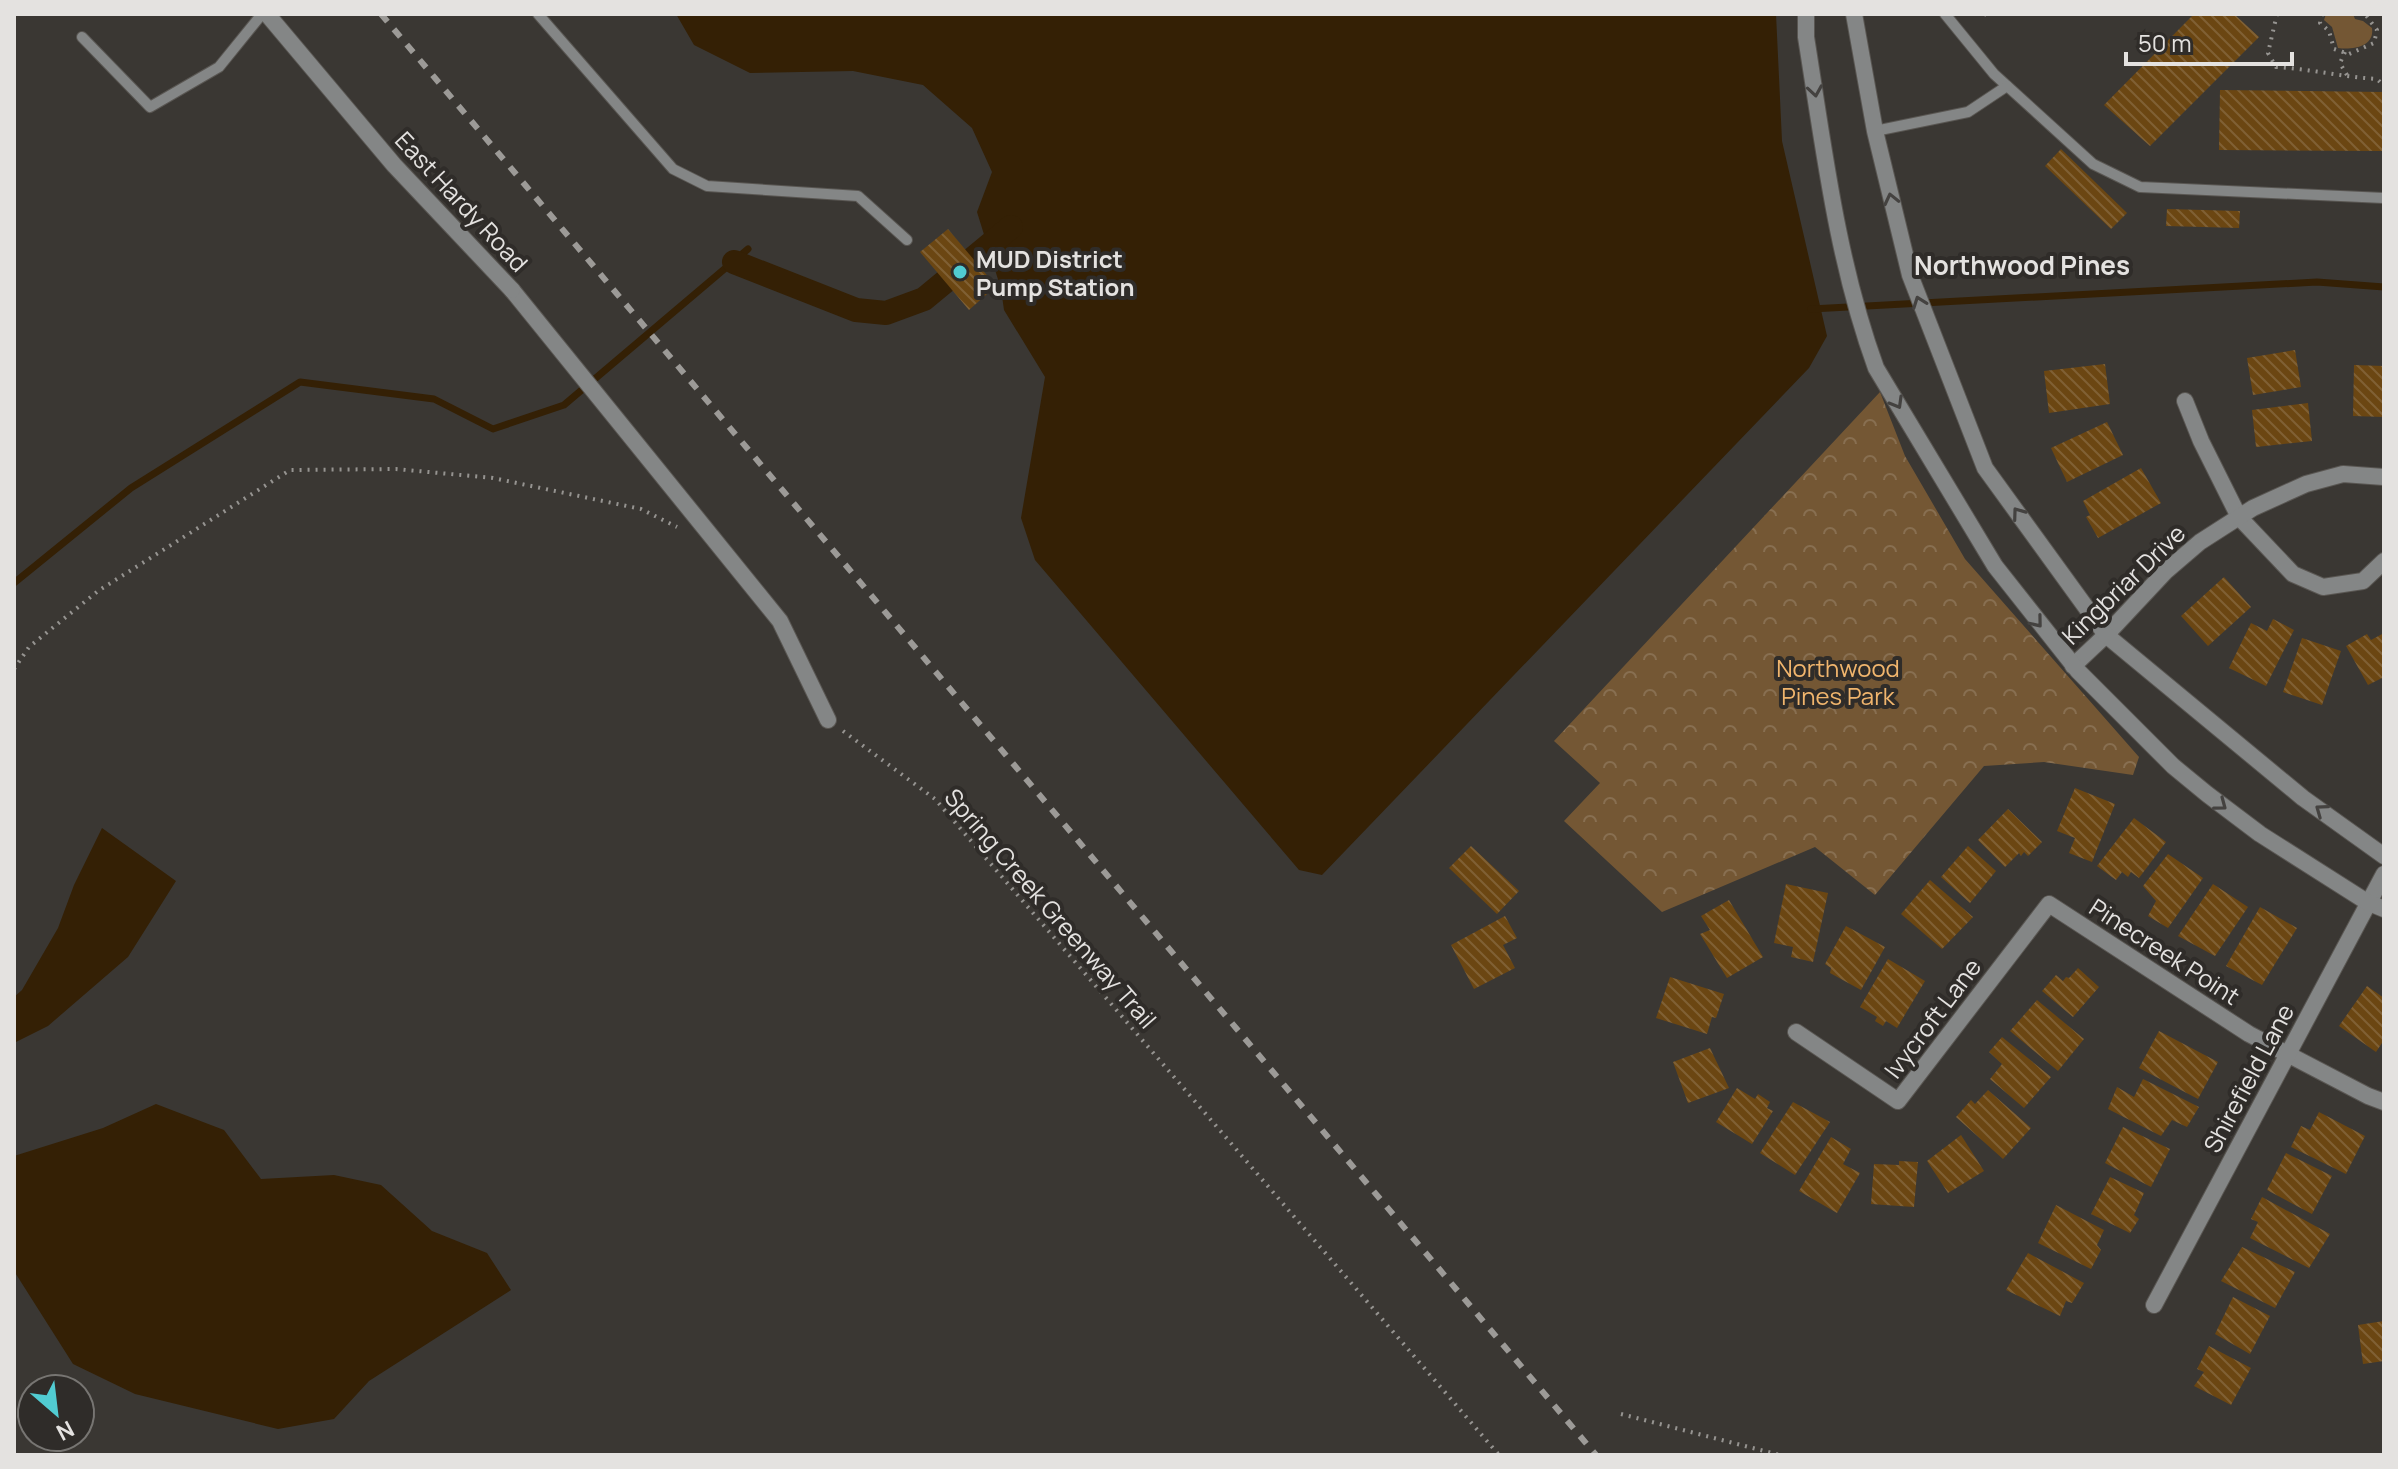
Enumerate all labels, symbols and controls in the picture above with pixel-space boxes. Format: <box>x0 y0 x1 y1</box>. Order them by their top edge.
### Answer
scale bar <box>2126 16 2292 66</box>
text: 50 m <box>2138 26 2192 59</box>
one-way arrow <box>1806 85 1823 98</box>
street label: East Hardy Road <box>388 124 536 278</box>
one-way arrow <box>1884 192 1901 206</box>
place label: MUD District Pump Station <box>976 242 1134 303</box>
district label: Northwood Pines <box>1914 247 2130 283</box>
marker: MUD District Pump Station <box>951 263 969 281</box>
one-way arrow <box>1913 296 1929 310</box>
one-way arrow <box>1887 394 1903 409</box>
one-way arrow <box>2013 507 2027 522</box>
street label: Kingbriar Drive <box>2054 517 2192 651</box>
one-way arrow <box>2027 613 2042 627</box>
park label: Northwood Pines Park <box>1776 651 1900 712</box>
street label: Spring Creek Greenway Trail <box>938 781 1164 1035</box>
one-way arrow <box>2212 795 2226 809</box>
one-way arrow <box>2315 806 2329 820</box>
street label: Pinecreek Point <box>2084 890 2246 1012</box>
street label: Ivycroft Lane <box>1876 951 1988 1085</box>
street label: Shirefield Lane <box>2195 998 2301 1158</box>
north arrow <box>16 1373 96 1453</box>
text: N <box>51 1414 79 1448</box>

